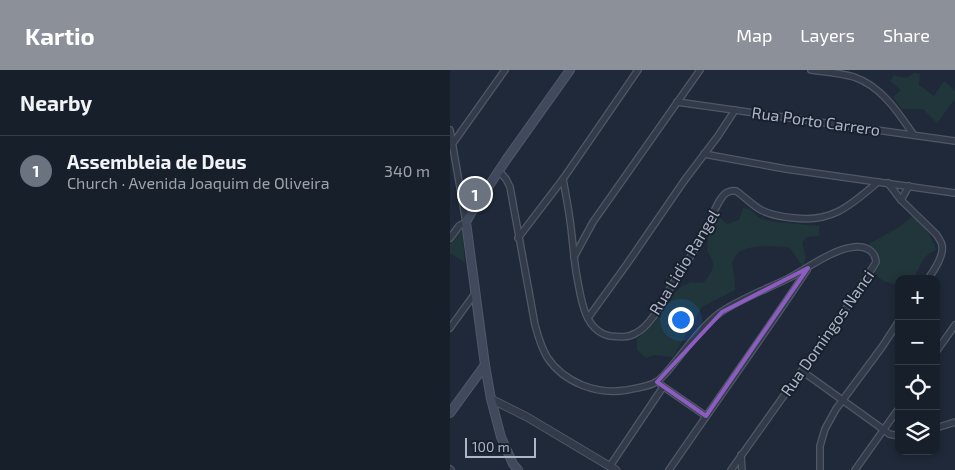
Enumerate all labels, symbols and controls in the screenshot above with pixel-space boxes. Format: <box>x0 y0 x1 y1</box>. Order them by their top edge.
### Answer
text: Kartio <box>25 21 95 50</box>
text: Map <box>736 24 772 46</box>
text: Layers <box>800 24 855 46</box>
text: Share <box>883 24 930 46</box>
text: Nearby <box>20 90 92 115</box>
street label: Rua Porto Carrero <box>751 102 881 139</box>
text: Assembleia de Deus <box>67 150 247 173</box>
text: 1 <box>33 161 39 180</box>
text: 340 m <box>384 161 430 180</box>
text: Church · Avenida Joaquim de Oliveira <box>67 173 329 192</box>
pin: 1 <box>459 175 491 213</box>
street label: Rua Lidio Rangel <box>645 205 723 318</box>
street label: Rua Domingos Nanci <box>776 266 877 399</box>
map controls <box>895 275 940 455</box>
button: + <box>895 275 940 320</box>
your location <box>668 307 694 333</box>
button: − <box>895 320 940 365</box>
button: locate <box>895 365 940 410</box>
button: layers <box>895 410 940 455</box>
scale bar <box>465 435 536 458</box>
text: 100 m <box>472 438 510 455</box>

